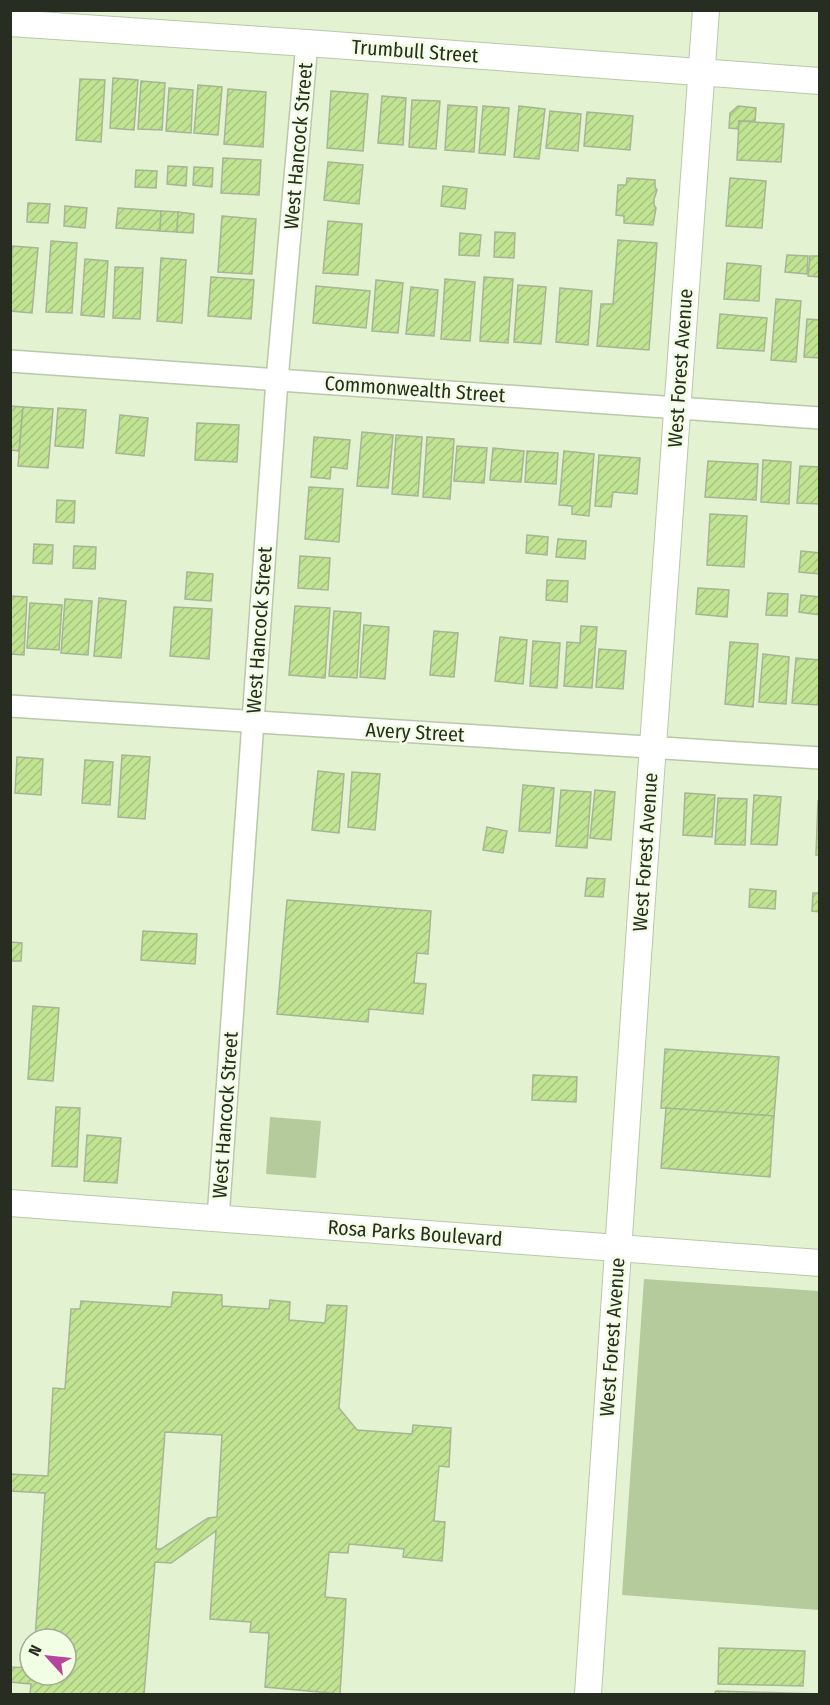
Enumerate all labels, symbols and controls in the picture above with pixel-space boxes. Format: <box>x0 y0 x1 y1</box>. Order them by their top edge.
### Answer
street label: Trumbull Street <box>351 35 480 67</box>
street label: West Hancock Street <box>279 61 317 230</box>
street label: West Forest Avenue <box>662 288 698 448</box>
street label: Commonwealth Street <box>324 371 506 407</box>
street label: West Hancock Street <box>241 545 277 714</box>
street label: Avery Street <box>365 717 466 747</box>
street label: West Forest Avenue <box>627 772 663 932</box>
street label: West Hancock Street <box>207 1030 243 1199</box>
street label: Rosa Parks Boulevard <box>327 1215 503 1251</box>
street label: West Forest Avenue <box>594 1257 630 1417</box>
north arrow <box>18 1627 78 1687</box>
text: N <box>24 1642 46 1659</box>

